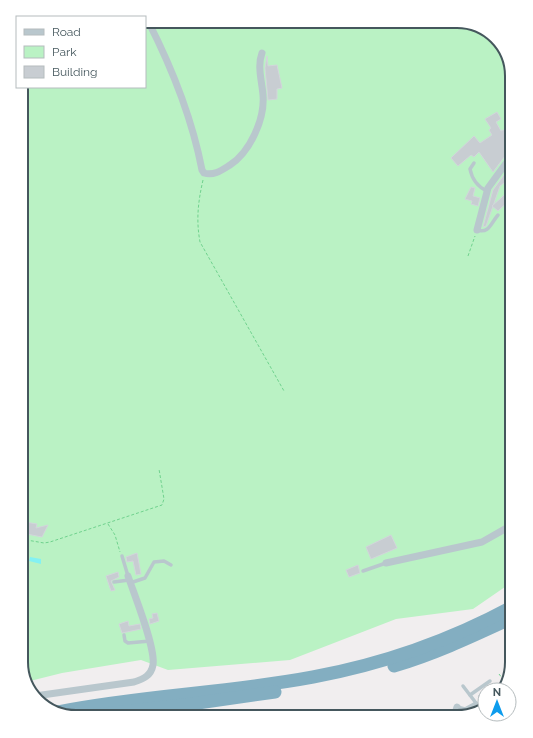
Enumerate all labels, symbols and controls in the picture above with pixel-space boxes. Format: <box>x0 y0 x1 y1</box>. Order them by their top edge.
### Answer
legend <box>16 16 146 88</box>
text: Road <box>52 25 81 39</box>
text: Park <box>52 45 77 59</box>
text: Building <box>52 65 98 79</box>
north arrow <box>477 682 517 722</box>
text: N <box>493 686 501 699</box>

